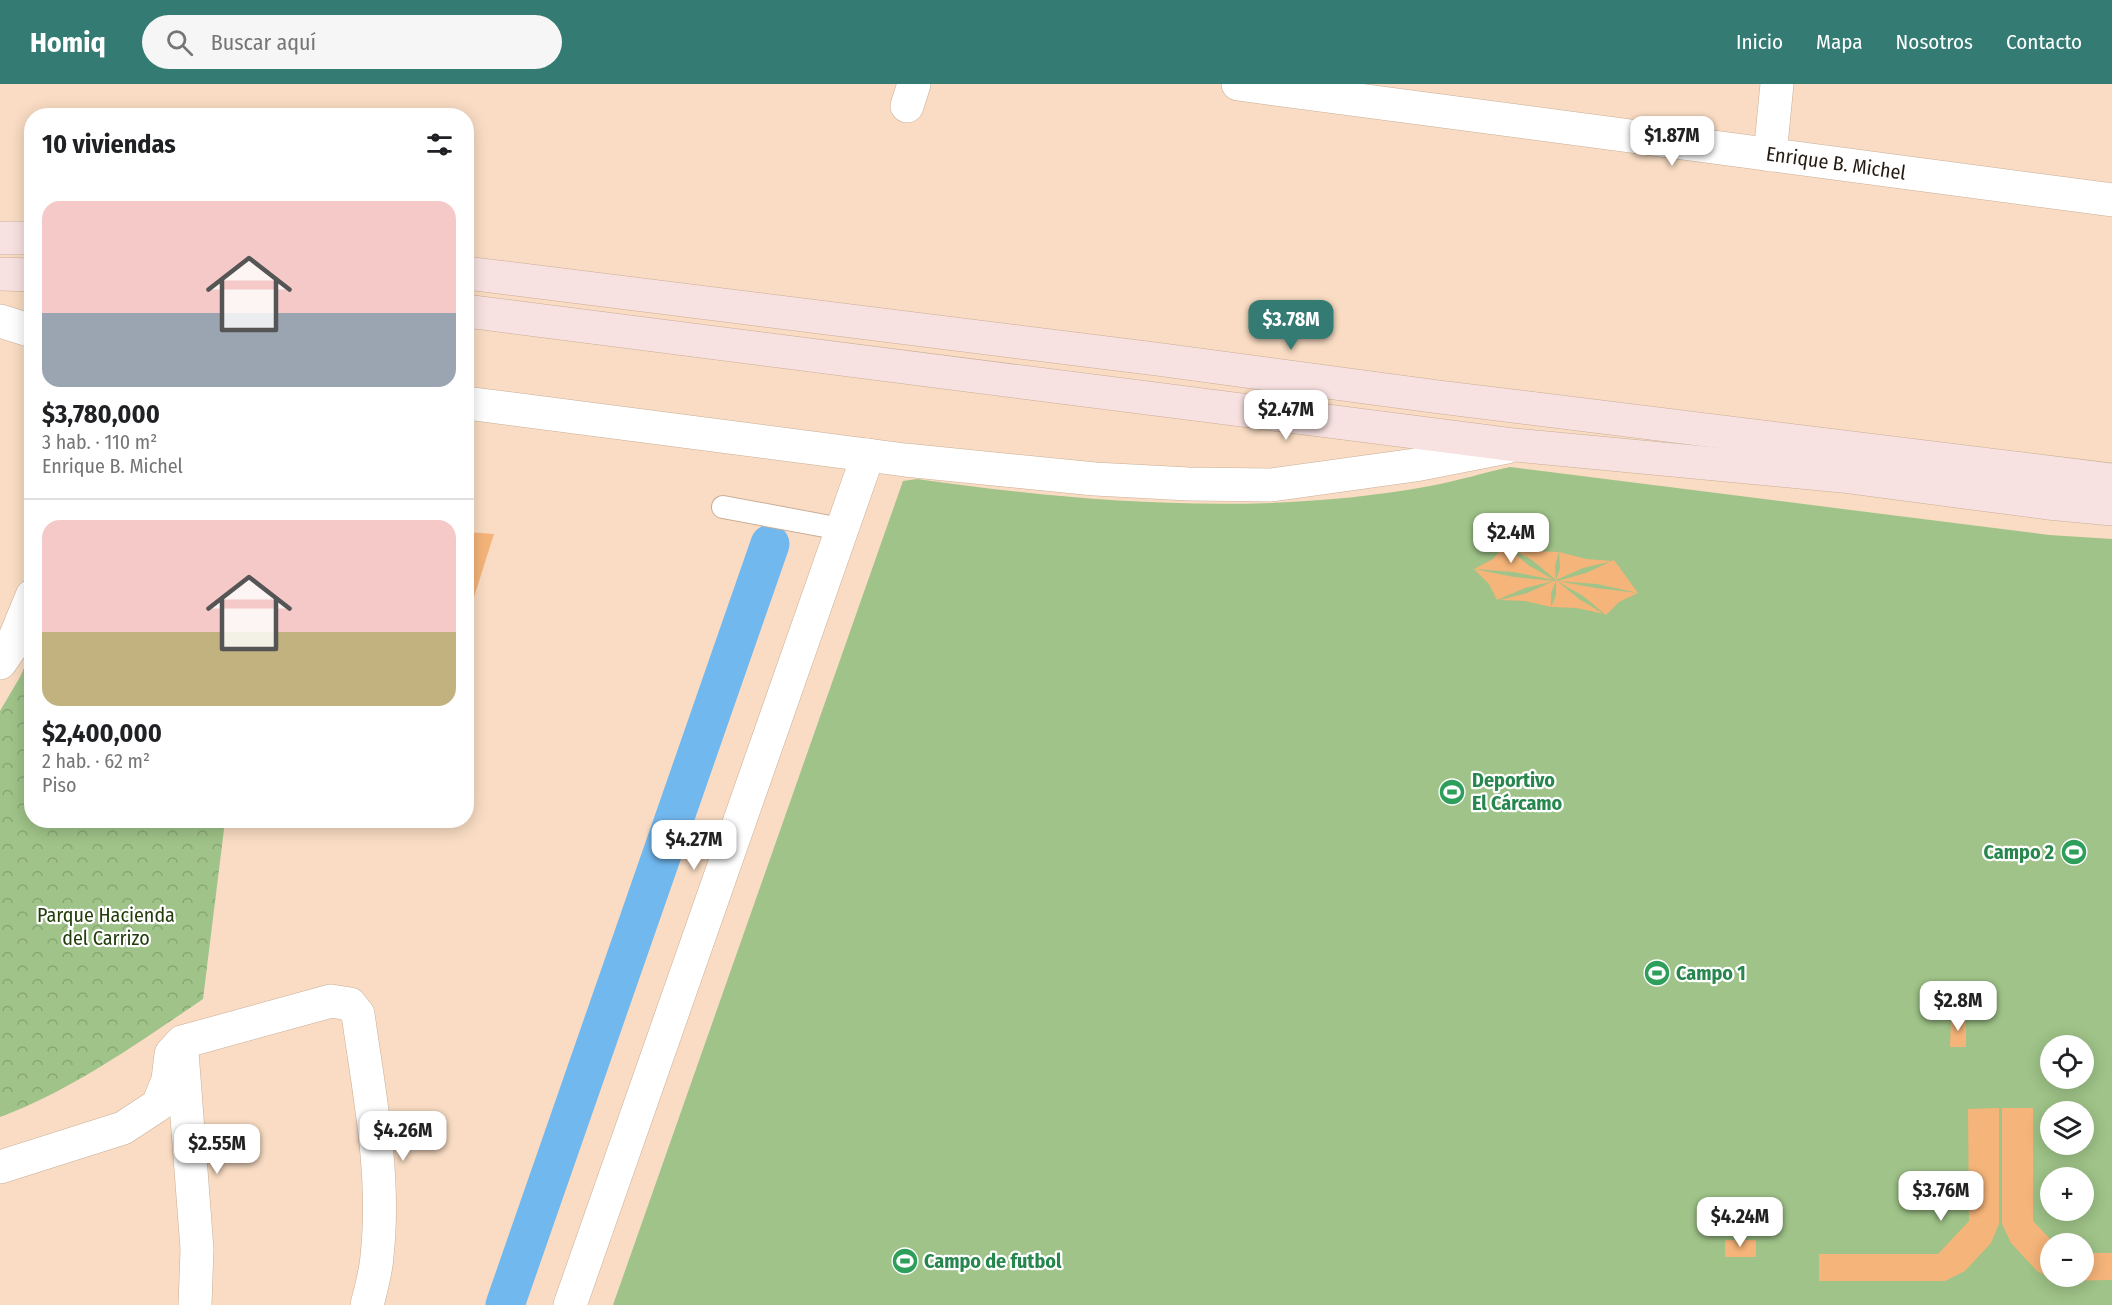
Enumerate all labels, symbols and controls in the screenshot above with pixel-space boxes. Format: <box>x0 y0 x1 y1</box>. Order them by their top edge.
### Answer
search box <box>142 15 562 69</box>
text: Homiq <box>30 26 106 59</box>
icon: search <box>163 26 196 59</box>
text: Buscar aquí <box>211 29 316 56</box>
text: Inicio <box>1736 29 1783 55</box>
text: Mapa <box>1816 29 1863 55</box>
text: Nosotros <box>1896 29 1973 55</box>
text: Contacto <box>2006 29 2082 55</box>
pin: $1.87M <box>1623 116 1721 167</box>
text: $1.87M <box>1644 123 1700 147</box>
icon: filters <box>423 128 456 161</box>
text: 10 viviendas <box>42 129 176 160</box>
street label: Enrique B. Michel <box>1765 141 1907 185</box>
icon: home <box>195 240 303 348</box>
pin: $3.78M <box>1242 300 1340 351</box>
text: $3.78M <box>1262 307 1320 331</box>
pin: $2.47M <box>1237 390 1335 441</box>
text: $2.47M <box>1258 397 1314 421</box>
text: $3,780,000 <box>42 399 160 430</box>
text: 3 hab. · 110 m² <box>42 430 157 454</box>
text: Enrique B. Michel <box>42 454 183 478</box>
pin: $2.4M <box>1469 513 1553 564</box>
text: $2.4M <box>1487 520 1535 544</box>
icon: home <box>195 559 303 667</box>
text: $2,400,000 <box>42 718 162 749</box>
text: 2 hab. · 62 m² <box>42 749 150 773</box>
place label: Deportivo El Cárcamo <box>1472 768 1563 815</box>
text: Piso <box>42 773 77 797</box>
sports icon: Deportivo El Cárcamo <box>1437 777 1467 807</box>
pin: $4.27M <box>645 820 743 871</box>
text: $4.27M <box>666 827 722 851</box>
sports icon: Campo 2 <box>2059 837 2089 867</box>
place label: Campo 2 <box>1984 840 2054 864</box>
park label: Parque Hacienda del Carrizo <box>37 903 175 950</box>
sports icon: Campo 1 <box>1642 958 1672 988</box>
place label: Campo 1 <box>1676 961 1746 985</box>
pin: $2.8M <box>1916 981 2000 1032</box>
text: $2.8M <box>1934 988 1982 1012</box>
map controls <box>2040 1035 2094 1287</box>
button: locate <box>2040 1035 2094 1089</box>
button: layers <box>2040 1101 2094 1155</box>
pin: $4.26M <box>354 1111 452 1162</box>
text: $4.26M <box>374 1118 432 1142</box>
pin: $2.55M <box>168 1124 266 1175</box>
text: $2.55M <box>188 1131 246 1155</box>
button: + <box>2040 1167 2094 1221</box>
pin: $3.76M <box>1892 1171 1990 1222</box>
text: $3.76M <box>1912 1178 1970 1202</box>
pin: $4.24M <box>1691 1197 1789 1248</box>
text: $4.24M <box>1711 1204 1769 1228</box>
button: − <box>2040 1233 2094 1287</box>
sports icon: Campo de futbol <box>890 1246 920 1276</box>
place label: Campo de futbol <box>924 1249 1062 1273</box>

